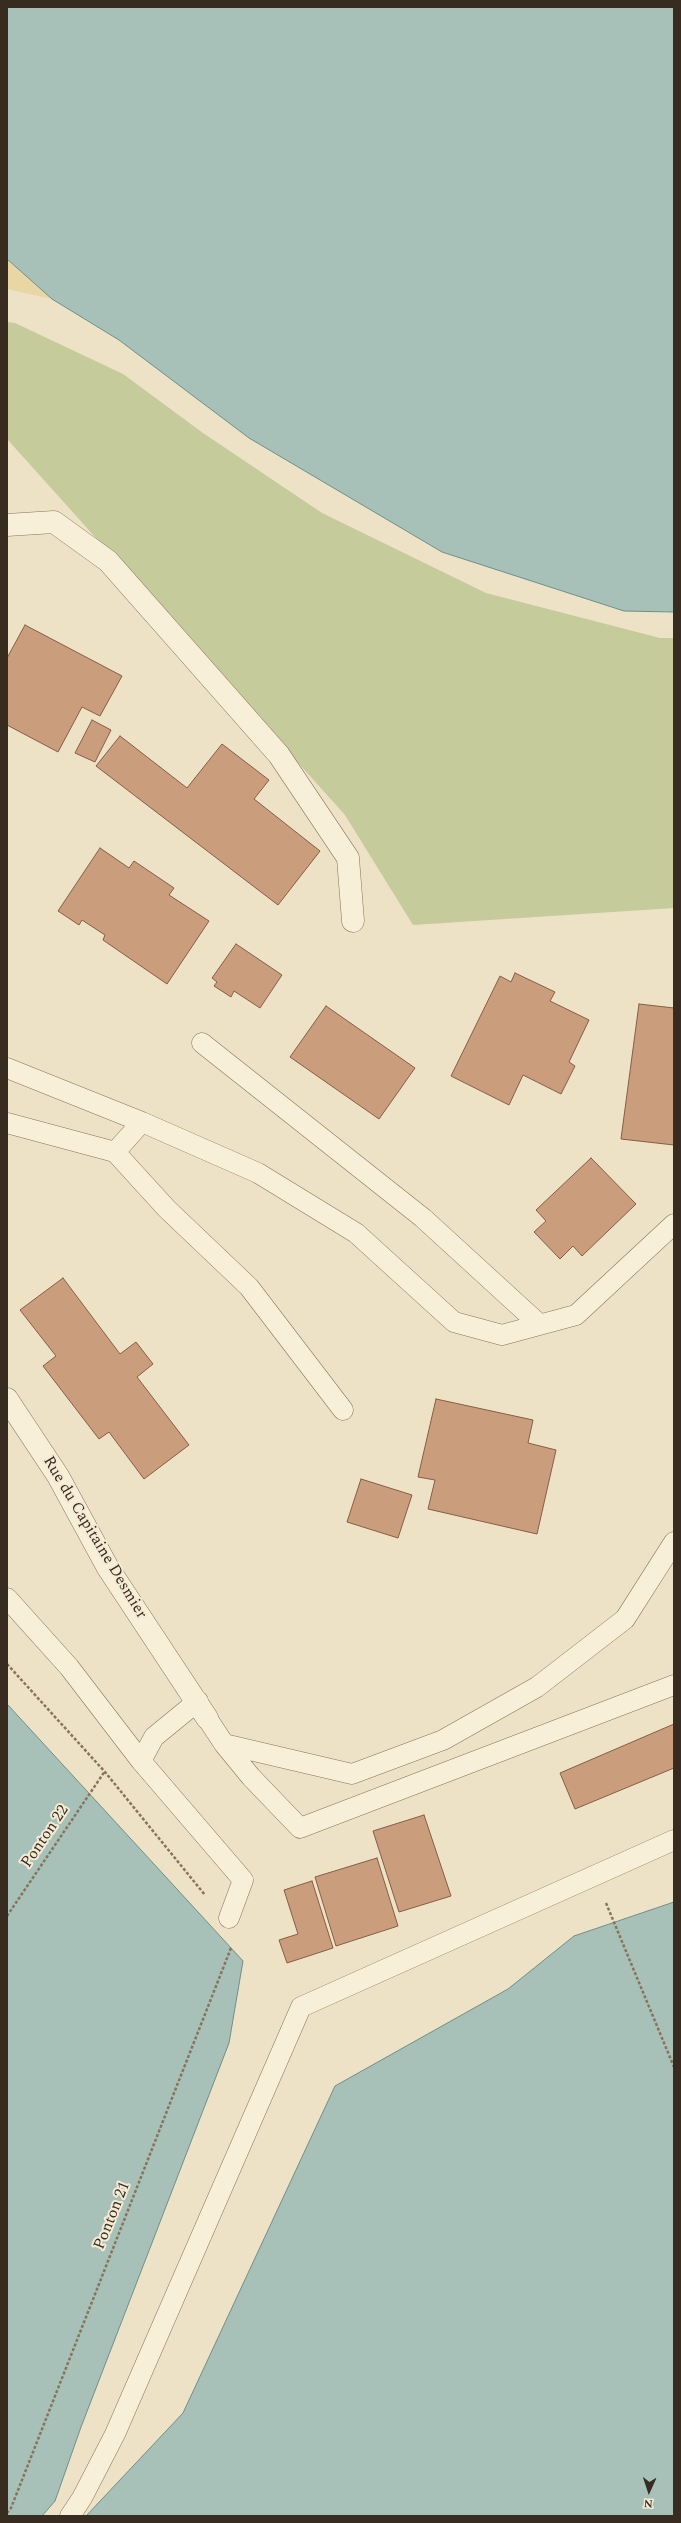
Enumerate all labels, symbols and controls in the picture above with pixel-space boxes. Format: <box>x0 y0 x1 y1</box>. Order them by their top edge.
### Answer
street label: Rue du Capitaine Desmier <box>38 1453 150 1623</box>
street label: Ponton 22 <box>18 1802 74 1872</box>
street label: Ponton 21 <box>91 2179 135 2253</box>
north arrow <box>629 2471 669 2511</box>
text: N <box>643 2495 653 2512</box>

